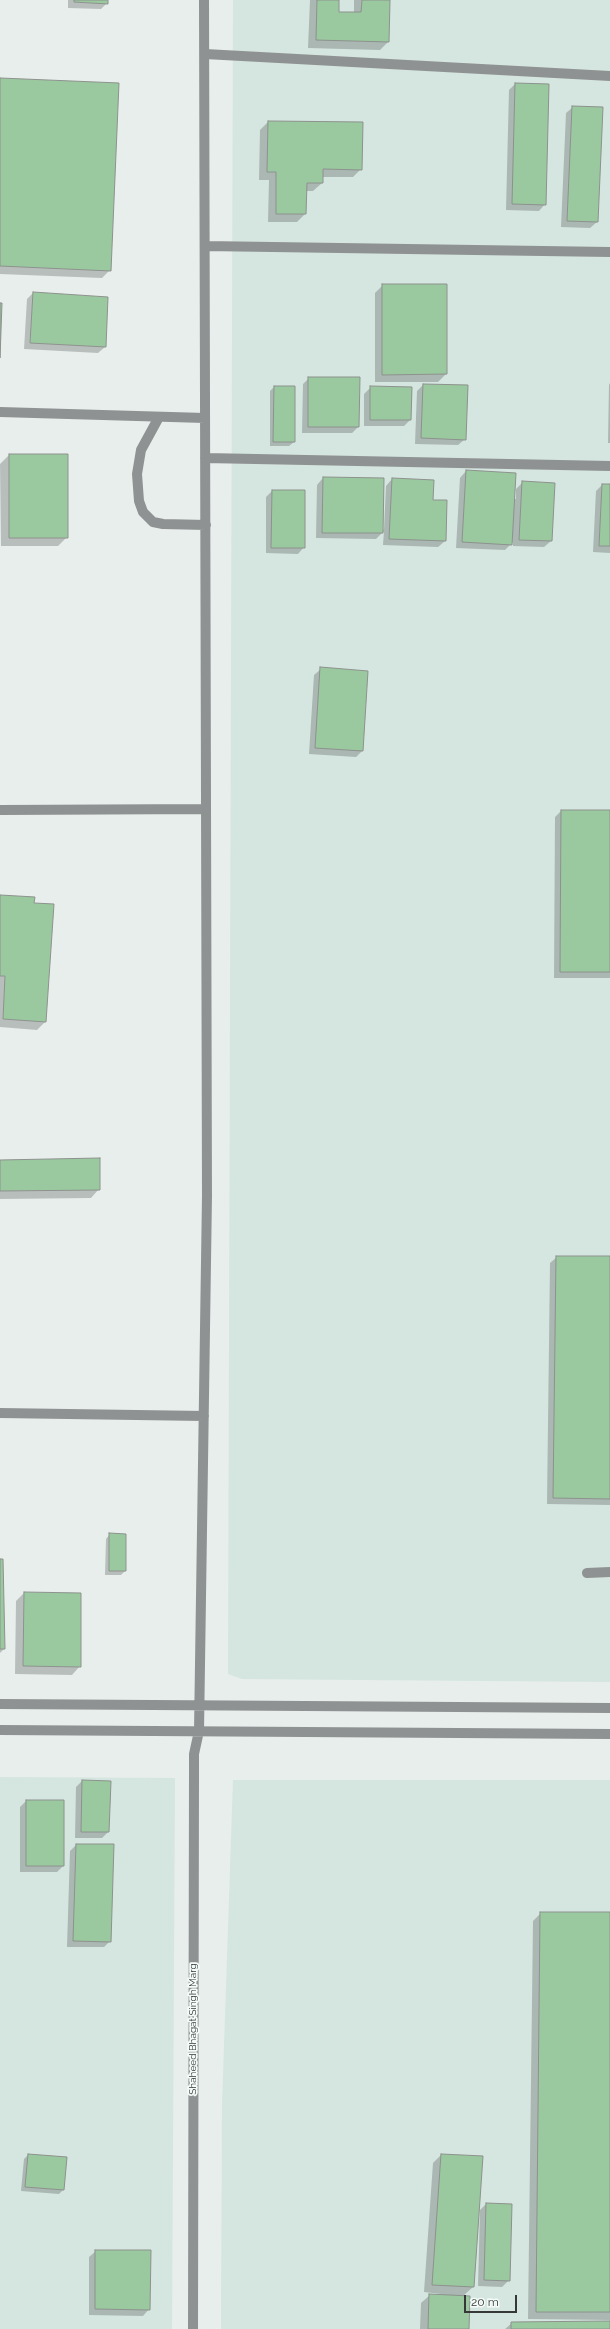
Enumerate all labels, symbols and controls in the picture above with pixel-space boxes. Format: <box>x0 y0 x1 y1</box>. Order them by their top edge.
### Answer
street label: Shaheed Bhagat Singh Marg <box>187 1963 199 2095</box>
scale bar <box>466 2287 519 2313</box>
text: 20 m <box>471 2295 499 2309</box>

